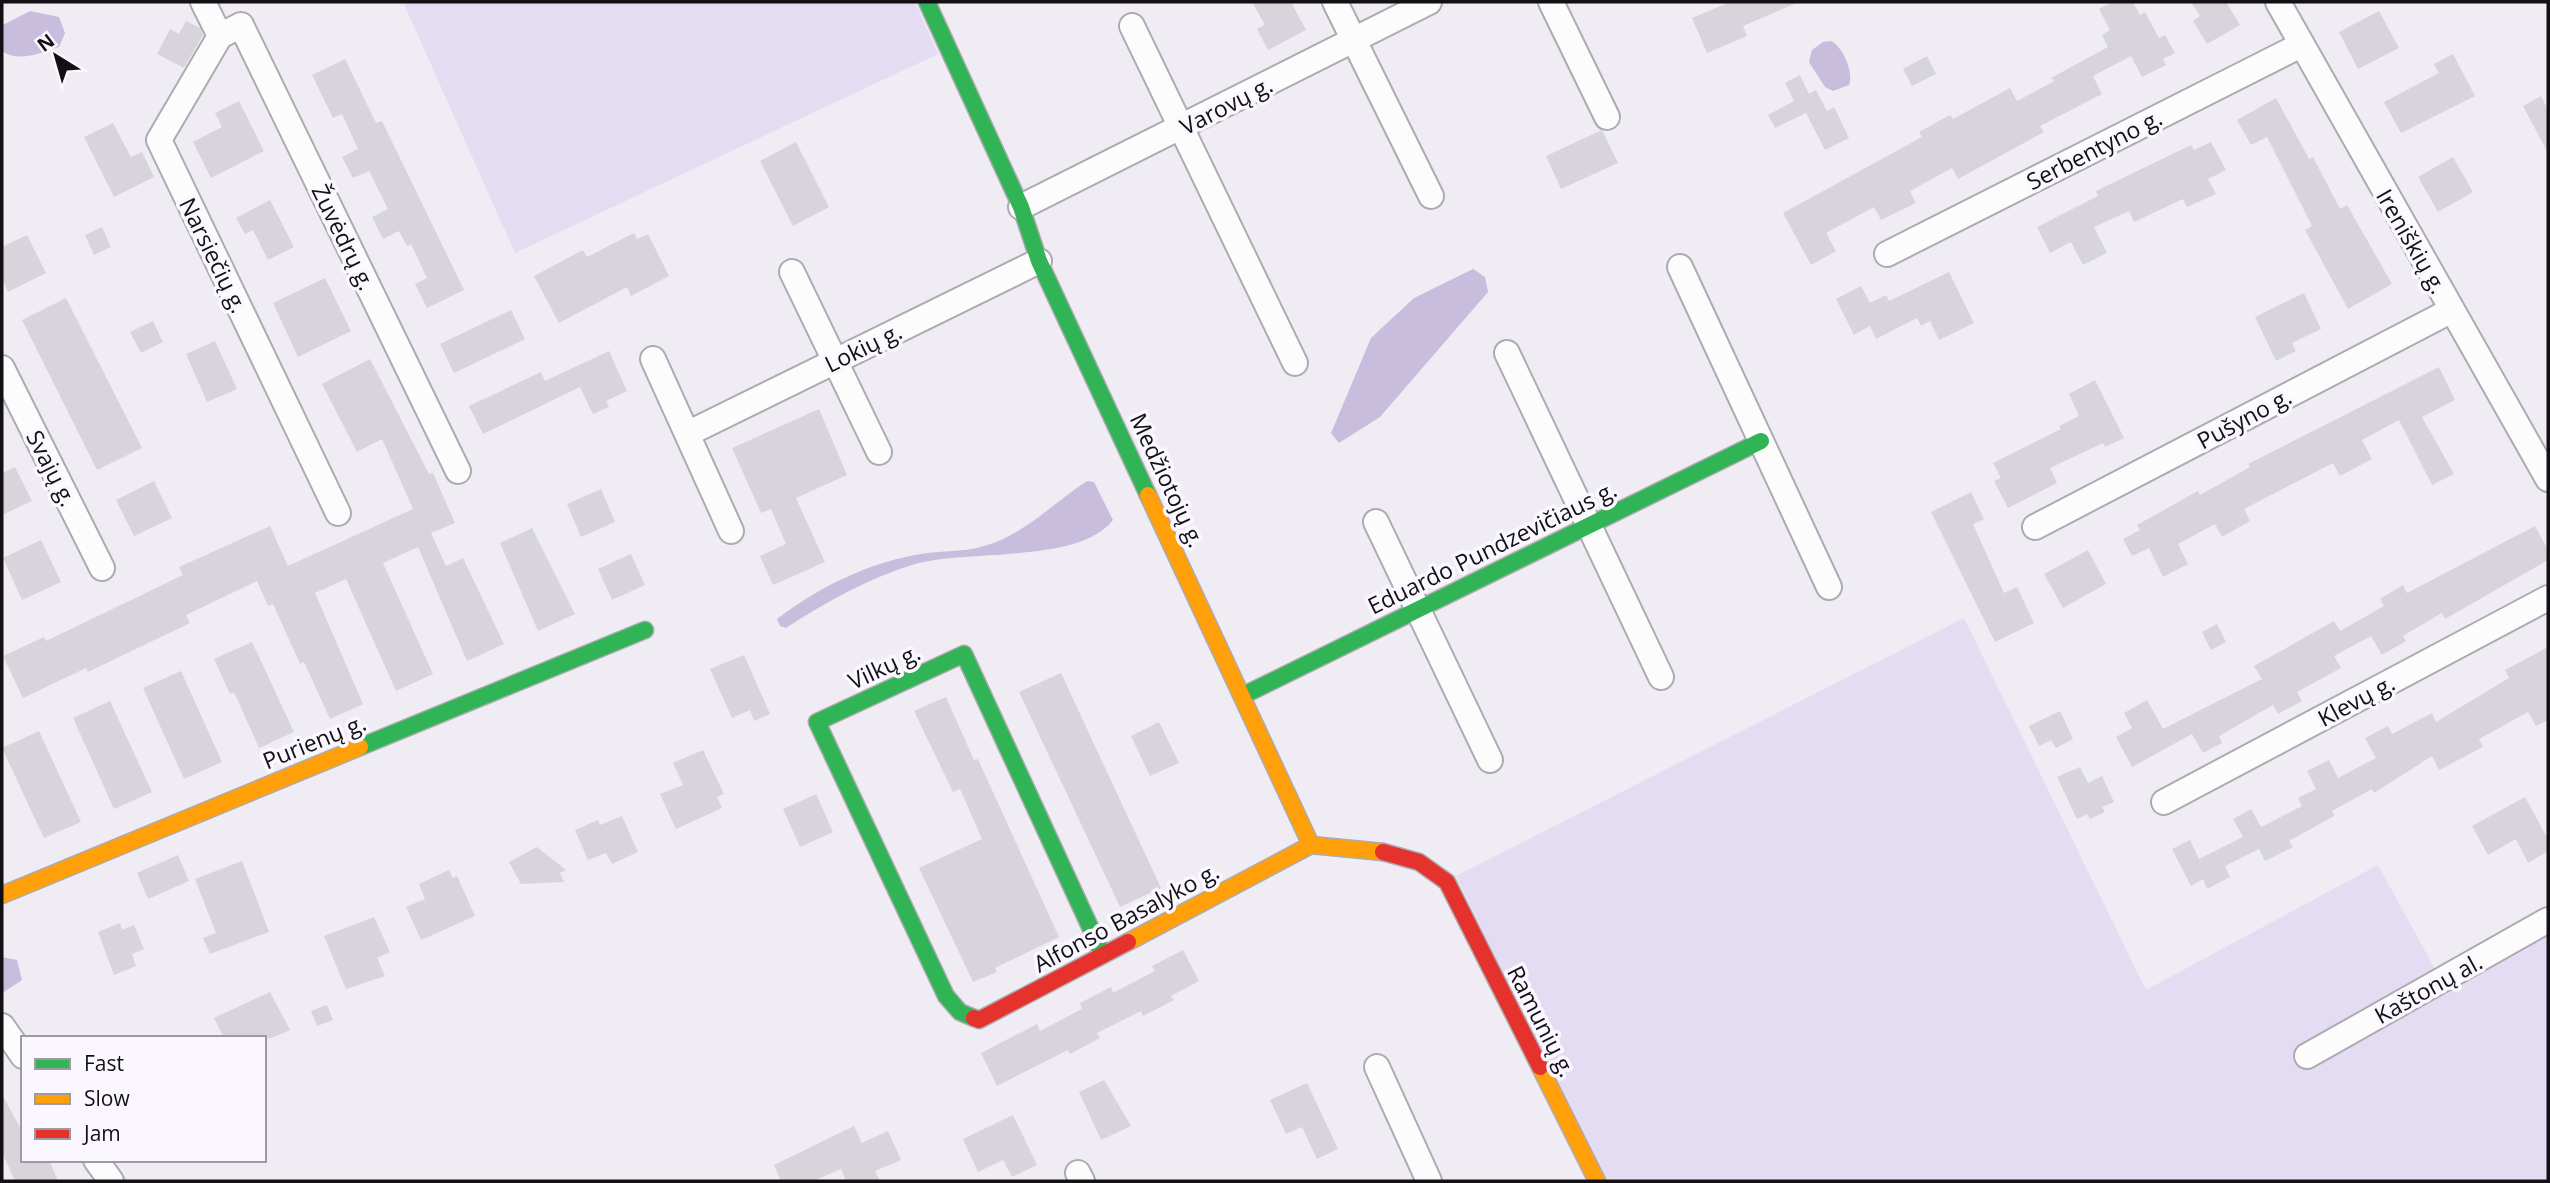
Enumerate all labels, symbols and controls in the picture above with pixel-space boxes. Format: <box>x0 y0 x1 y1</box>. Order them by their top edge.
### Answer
north arrow <box>21 21 91 91</box>
text: N <box>32 27 60 57</box>
street label: Varovų g. <box>1174 68 1278 142</box>
street label: Serbentyno g. <box>2021 101 2167 197</box>
street label: Žuvėdrų g. <box>305 179 383 295</box>
street label: Ireniškių g. <box>2369 183 2455 299</box>
street label: Narsiečių g. <box>172 192 256 318</box>
street label: Lokių g. <box>819 315 907 379</box>
street label: Pušyno g. <box>2191 380 2297 456</box>
street label: Medžiotojų g. <box>1123 408 1213 552</box>
street label: Svajų g. <box>19 425 85 511</box>
street label: Eduardo Pundzevičiaus g. <box>1362 473 1622 621</box>
street label: Vilkų g. <box>843 635 925 697</box>
street label: Klevų g. <box>2312 666 2400 734</box>
street label: Purienų g. <box>258 706 370 776</box>
street label: Alfonso Basalyko g. <box>1028 855 1224 979</box>
street label: Kaštonų al. <box>2368 945 2488 1031</box>
street label: Ramunių g. <box>1500 960 1584 1082</box>
legend <box>21 1036 266 1162</box>
text: Fast <box>84 1049 124 1077</box>
text: Slow <box>84 1084 130 1112</box>
text: Jam <box>82 1119 121 1147</box>

